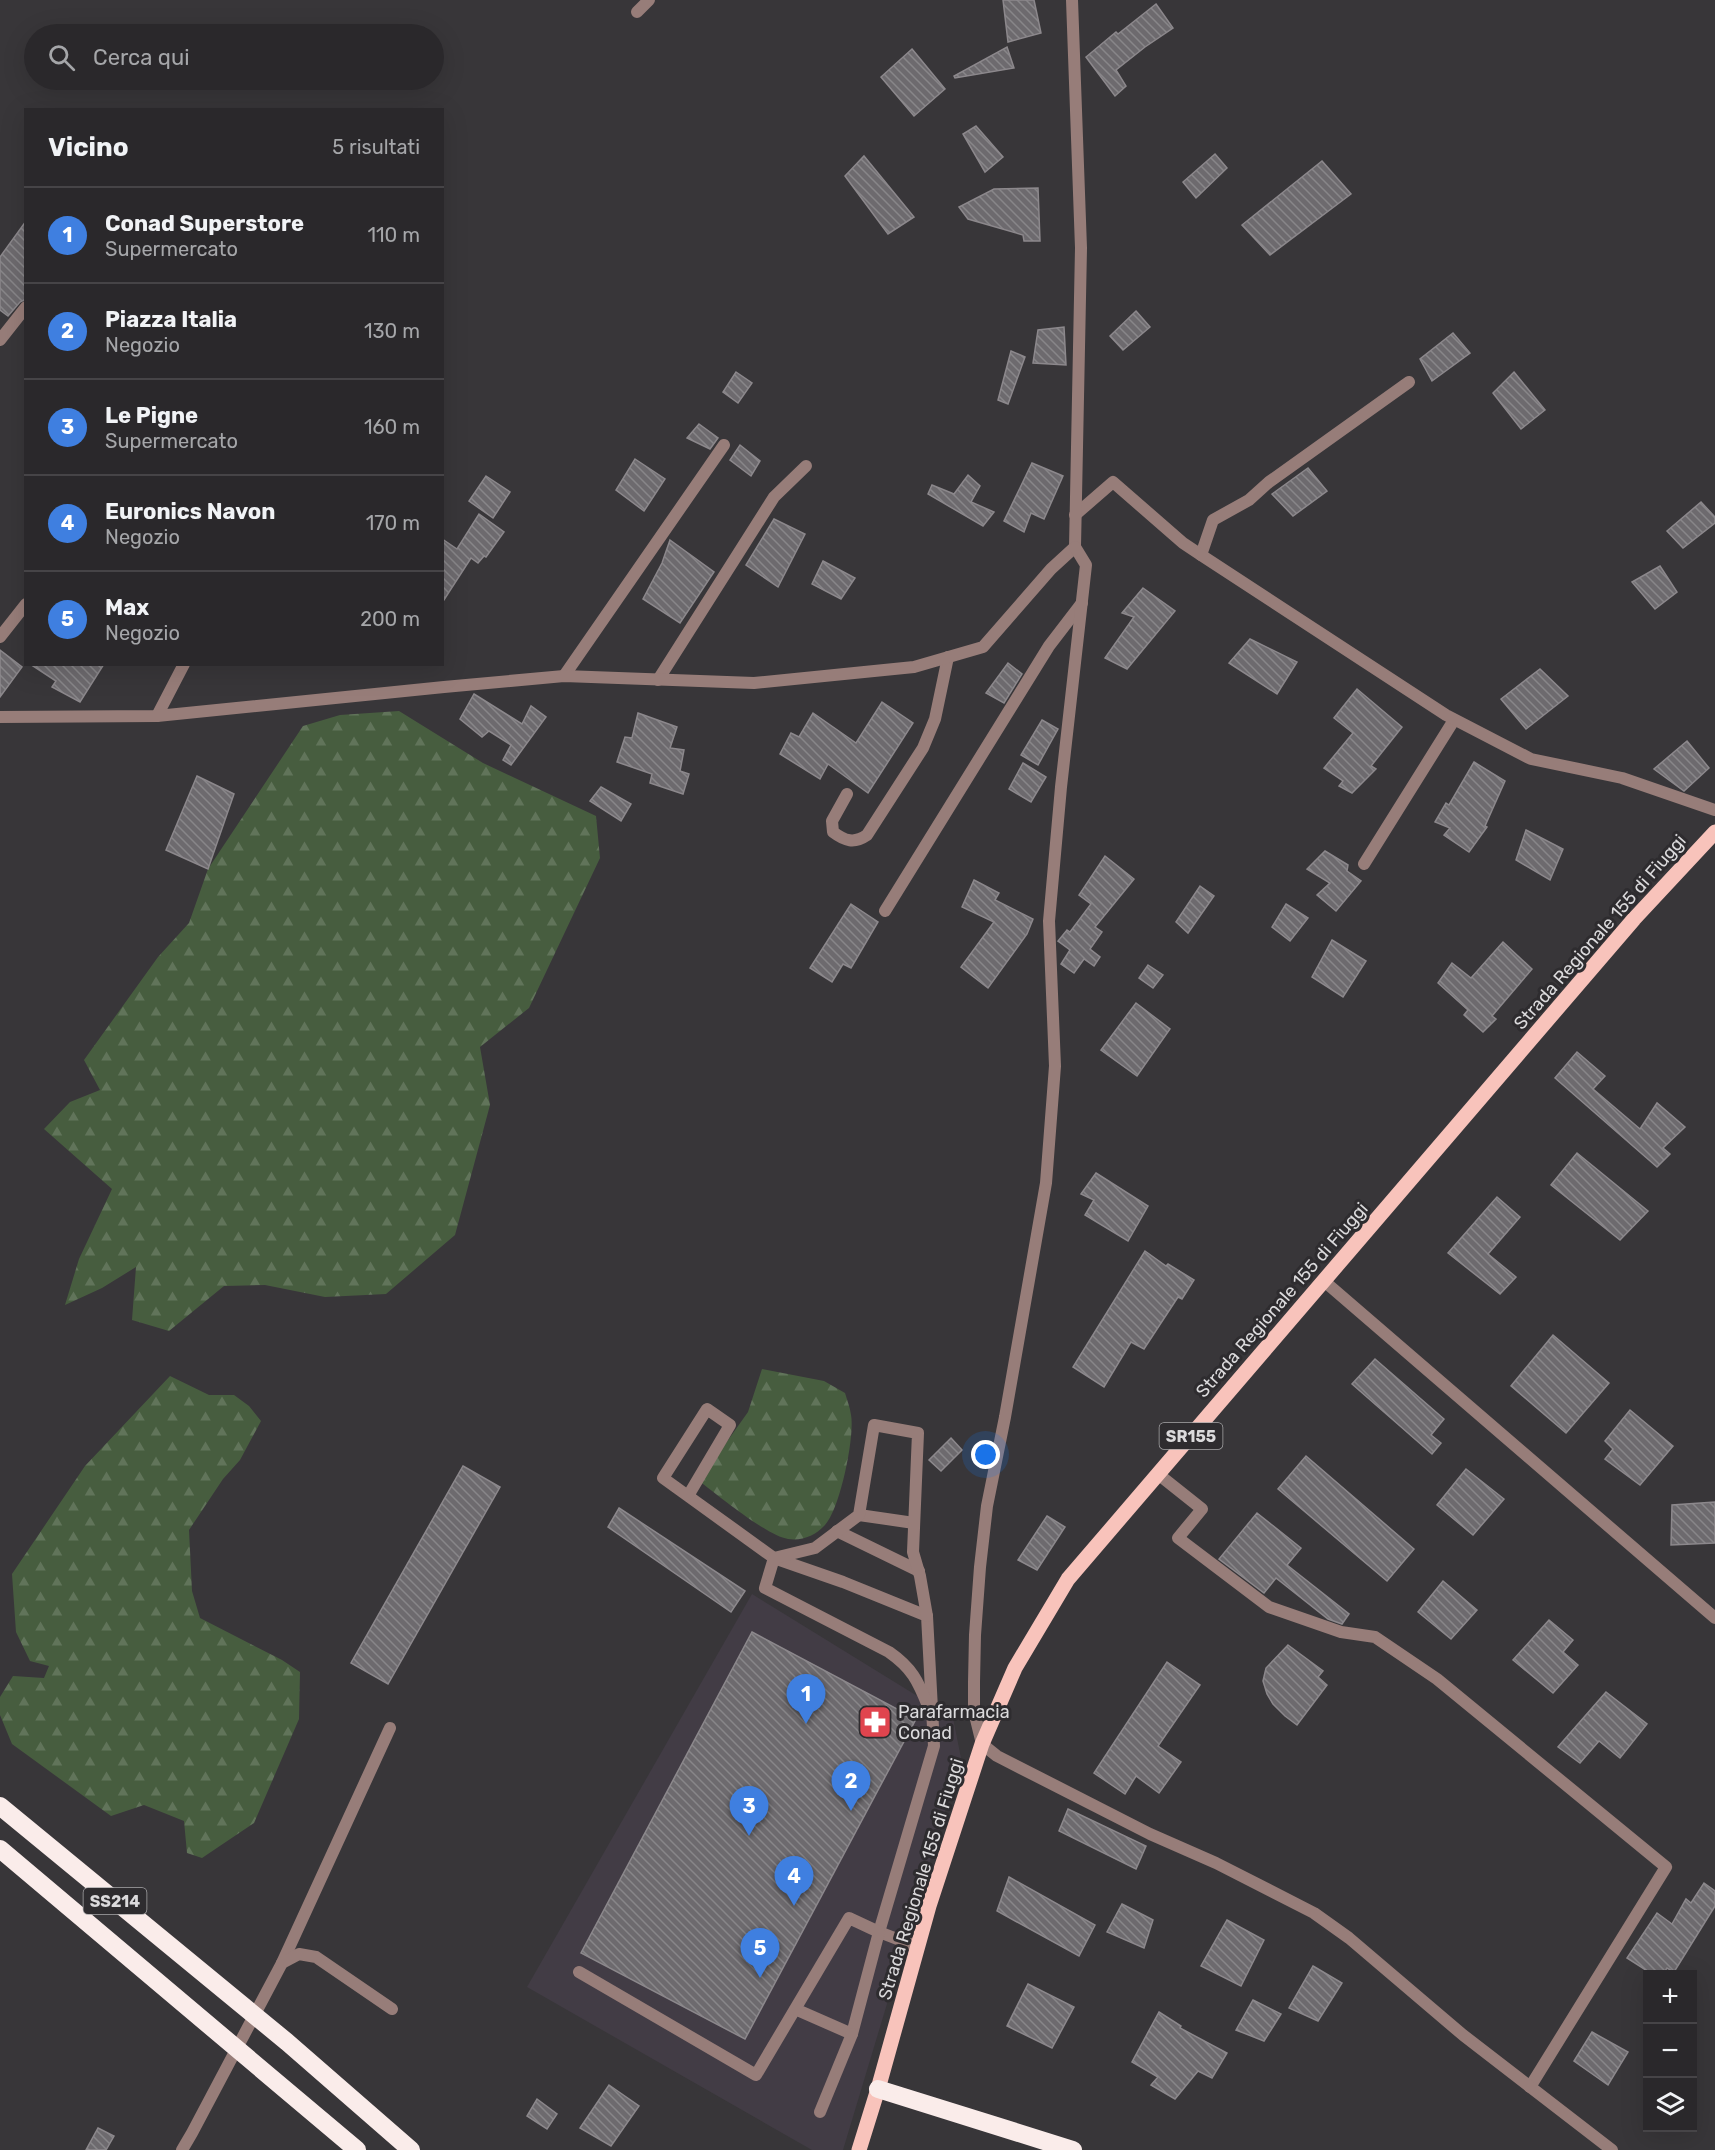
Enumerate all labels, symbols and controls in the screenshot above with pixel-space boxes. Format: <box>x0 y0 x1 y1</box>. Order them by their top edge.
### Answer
search box <box>24 24 444 90</box>
icon: search <box>45 41 78 74</box>
text: Cerca qui <box>93 44 189 71</box>
text: Vicino <box>48 132 129 163</box>
text: 5 risultati <box>332 135 420 159</box>
text: Conad Superstore <box>105 210 304 237</box>
text: 1 <box>63 223 72 247</box>
text: 110 m <box>368 223 420 247</box>
text: Supermercato <box>105 237 238 261</box>
text: Piazza Italia <box>105 306 237 333</box>
text: 2 <box>61 319 74 343</box>
text: 130 m <box>364 319 420 343</box>
text: Negozio <box>105 333 180 357</box>
text: Le Pigne <box>105 402 198 429</box>
text: 3 <box>61 415 74 439</box>
text: 160 m <box>364 415 420 439</box>
text: Supermercato <box>105 429 238 453</box>
text: Euronics Navon <box>105 498 275 525</box>
text: 4 <box>61 511 74 535</box>
text: 170 m <box>366 511 420 535</box>
text: Negozio <box>105 525 180 549</box>
text: Max <box>105 594 149 621</box>
text: 5 <box>61 607 74 631</box>
text: 200 m <box>360 607 420 631</box>
text: Negozio <box>105 621 180 645</box>
street label: Strada Regionale 155 di Fiuggi <box>1509 830 1691 1034</box>
street label: Strada Regionale 155 di Fiuggi <box>1191 1198 1373 1402</box>
road number: SR155 <box>1160 1423 1222 1449</box>
your location <box>971 1440 1000 1469</box>
pin: 1 <box>786 1674 826 1724</box>
place label: Parafarmacia Conad <box>898 1701 1010 1744</box>
pharmacy icon: Parafarmacia Conad <box>857 1704 893 1740</box>
street label: Strada Regionale 155 di Fiuggi <box>874 1756 968 2002</box>
pin: 2 <box>832 1762 870 1811</box>
pin: 3 <box>730 1786 768 1836</box>
pin: 4 <box>774 1856 814 1906</box>
road number: SS214 <box>84 1888 146 1914</box>
pin: 5 <box>740 1928 780 1978</box>
map controls <box>1643 1970 1697 2132</box>
button: + <box>1643 1970 1697 2024</box>
button: − <box>1643 2024 1697 2078</box>
button: layers <box>1643 2078 1697 2132</box>

